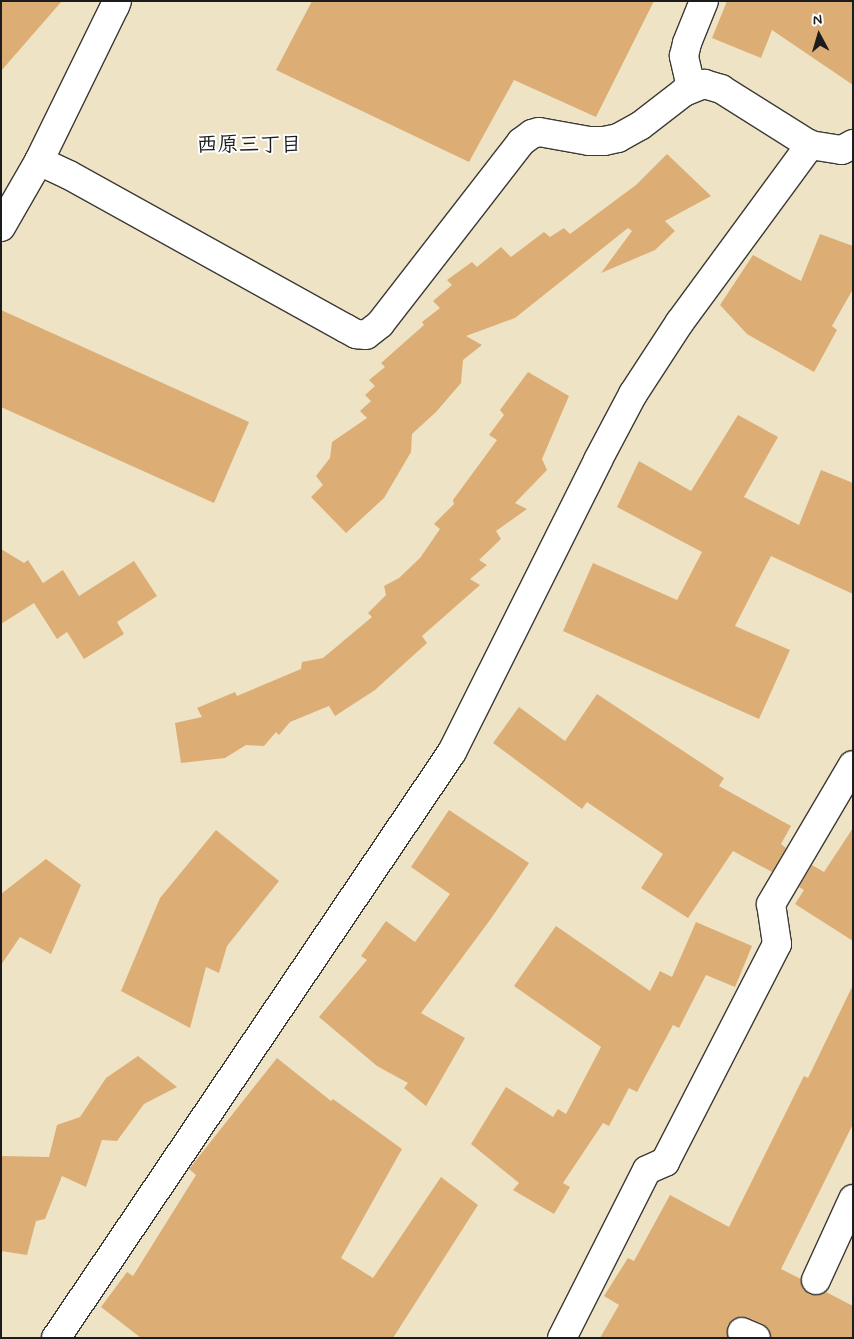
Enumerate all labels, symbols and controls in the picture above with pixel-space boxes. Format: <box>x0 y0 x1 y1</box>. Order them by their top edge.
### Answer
north arrow <box>794 10 844 60</box>
text: N <box>812 11 823 30</box>
district label: 西原三丁目 <box>197 132 301 158</box>

